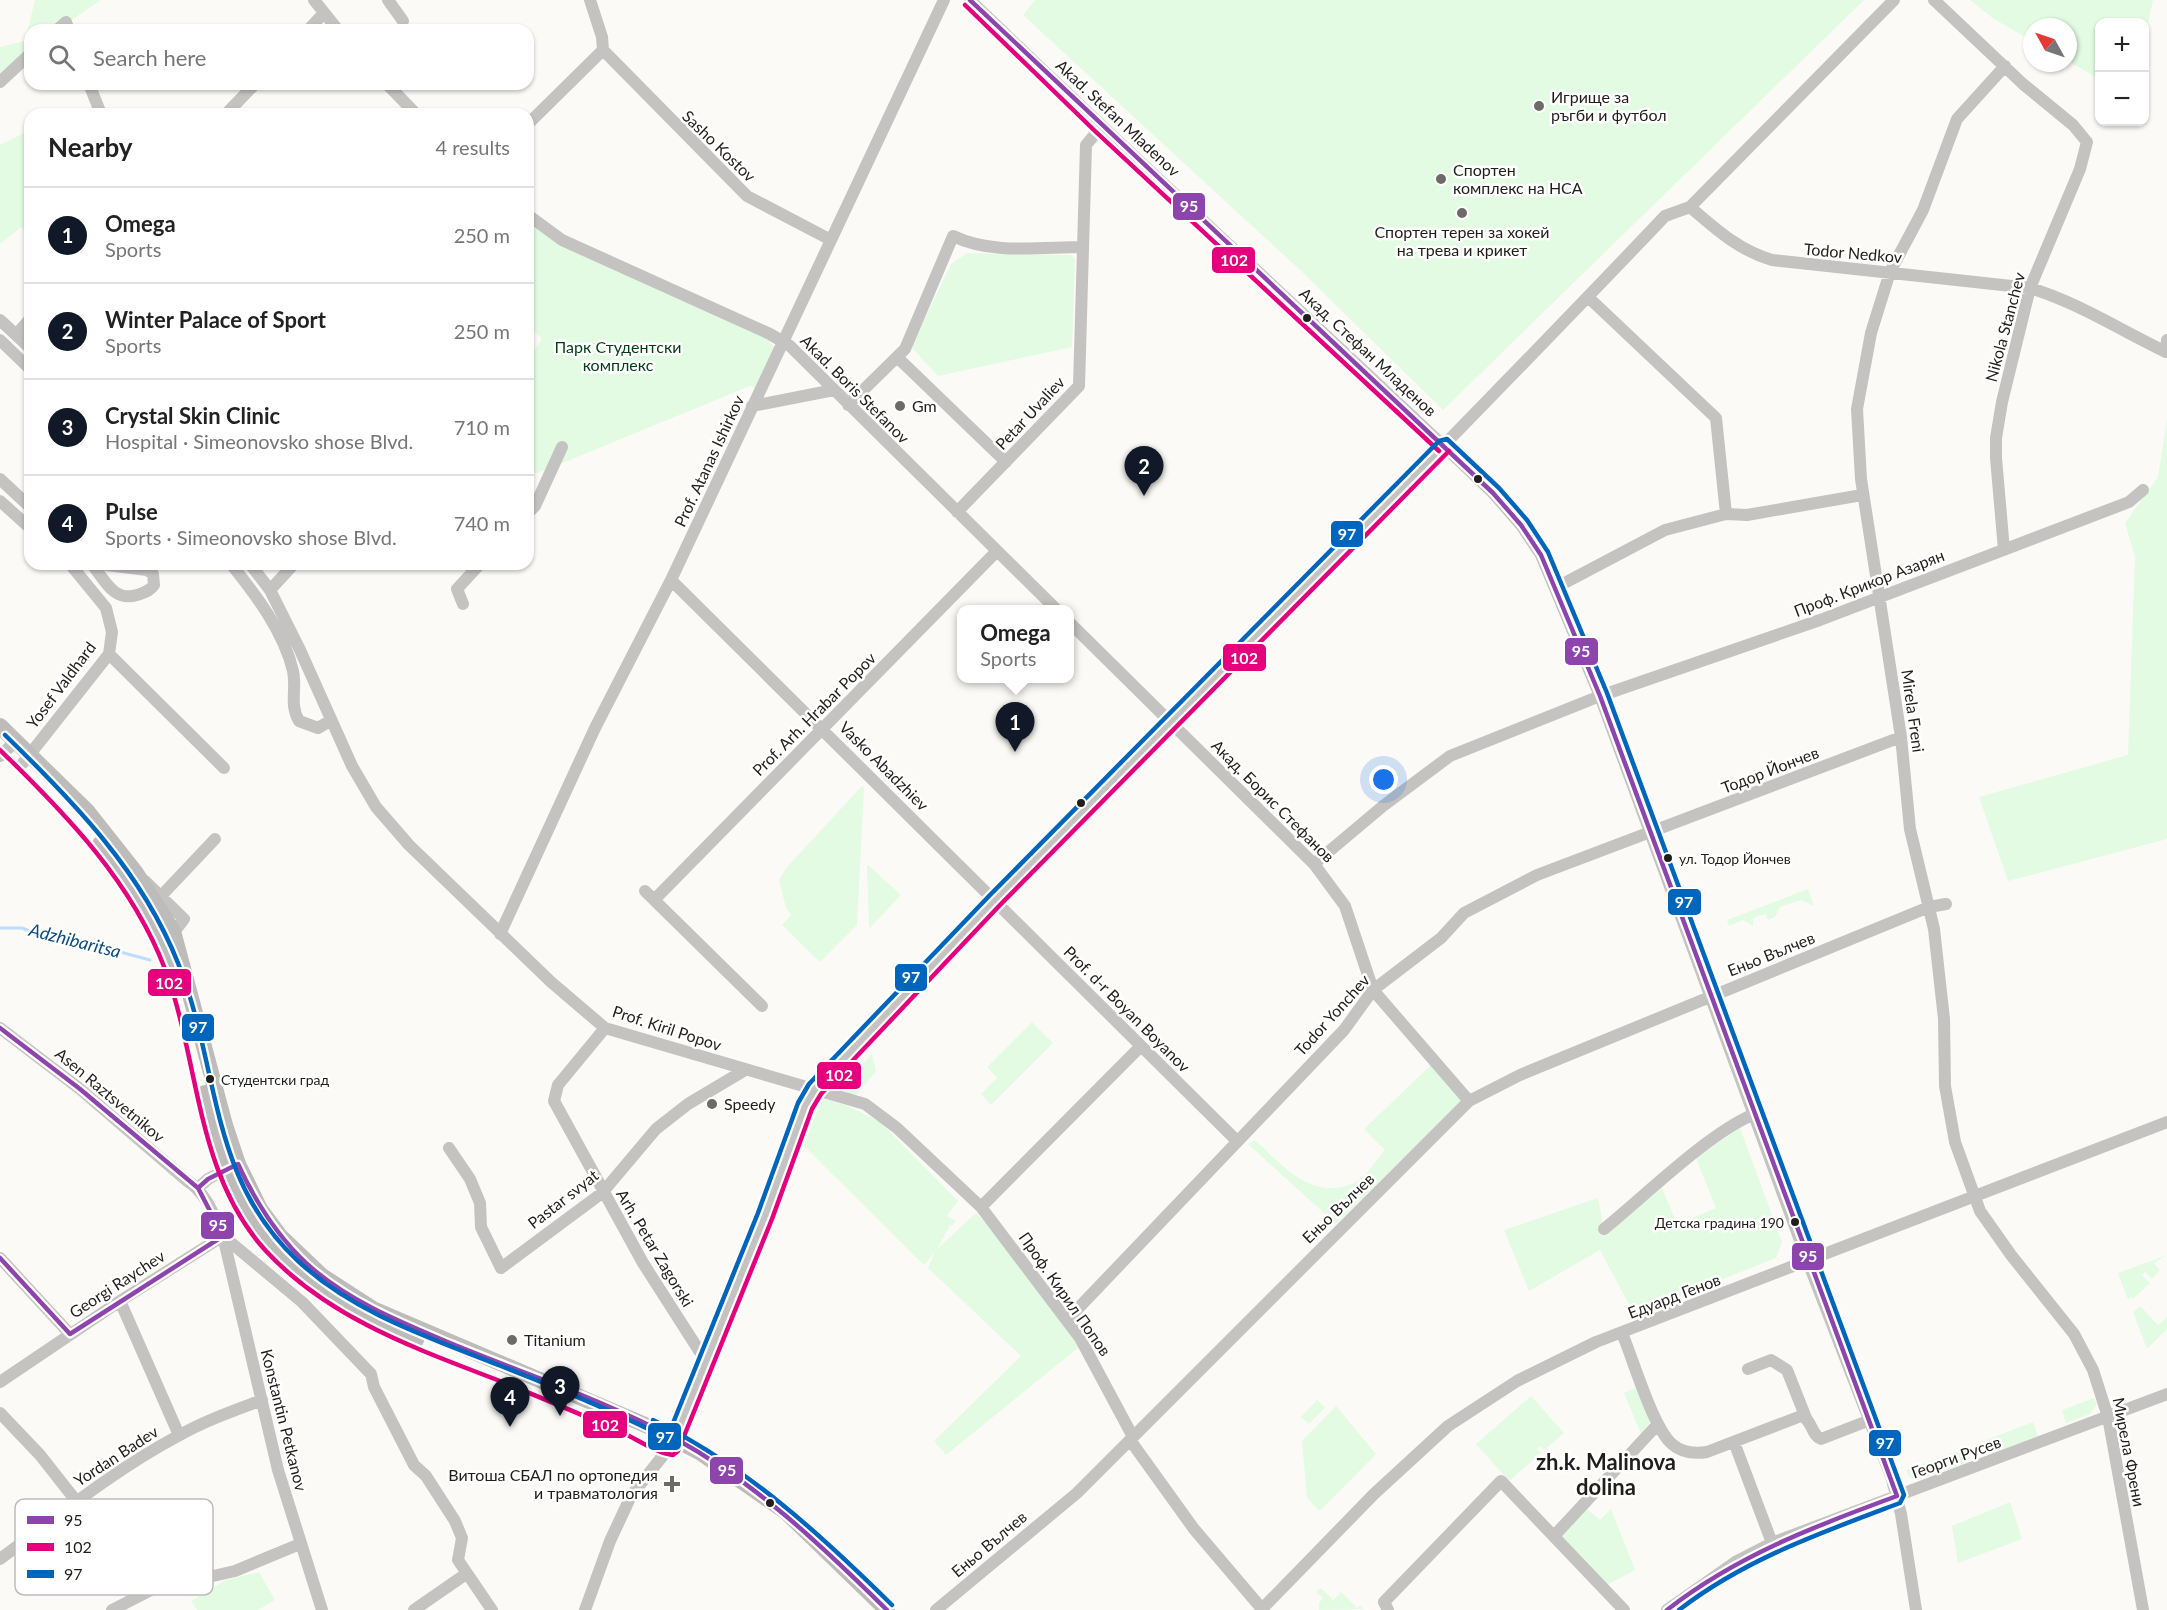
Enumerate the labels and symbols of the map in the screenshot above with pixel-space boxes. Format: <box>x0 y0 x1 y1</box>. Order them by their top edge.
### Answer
north arrow <box>2023 18 2077 72</box>
street label: Akad. Stefan Mladenov <box>1052 55 1185 181</box>
place label: Игрище за ръгби и футбол <box>1551 87 1667 124</box>
marker: Игрище за ръгби и футбол <box>1532 99 1546 113</box>
street label: Sasho Kostov <box>679 106 760 186</box>
place label: Спортен комплекс на НСА <box>1453 160 1583 197</box>
marker: Спортен комплекс на НСА <box>1434 172 1448 186</box>
line badge: 95 <box>1172 192 1206 221</box>
text: 95 <box>1180 196 1198 215</box>
marker: Спортен терен за хокей на трева и крикет <box>1455 206 1469 220</box>
place label: Спортен терен за хокей на трева и крикет <box>1374 222 1550 259</box>
street label: Todor Nedkov <box>1803 239 1904 266</box>
line badge: 102 <box>1211 246 1256 274</box>
text: 102 <box>1220 250 1248 269</box>
street label: Nikola Stanchev <box>1981 269 2028 384</box>
street label: Акад. Стефан Младенов <box>1296 283 1441 420</box>
unlabelled marker <box>1301 312 1313 324</box>
street label: Akad. Boris Stefanov <box>797 330 914 447</box>
park label: Парк Студентски комплекс <box>555 337 681 374</box>
street label: Petar Uvaliev <box>991 372 1069 453</box>
street label: Prof. Atanas Ishirkov <box>670 391 748 530</box>
place label: Gm <box>912 396 937 415</box>
marker: Gm <box>893 399 907 413</box>
pin: 2 <box>1124 446 1164 496</box>
unlabelled marker <box>1472 473 1484 485</box>
line badge: 97 <box>1330 520 1364 548</box>
text: 97 <box>1338 524 1356 543</box>
street label: Проф. Крикор Азарян <box>1791 545 1947 620</box>
line badge: 95 <box>1564 637 1599 666</box>
street label: Yosef Valdhard <box>22 638 99 732</box>
text: 95 <box>1572 641 1590 660</box>
line badge: 102 <box>1222 643 1267 672</box>
street label: Prof. Arh. Hrabar Popov <box>748 648 880 779</box>
text: 102 <box>1230 648 1258 667</box>
street label: Mirela Freni <box>1898 668 1929 754</box>
pin: 1 <box>996 702 1034 752</box>
street label: Vasko Abadzhiev <box>836 717 933 815</box>
street label: Акад. Борис Стефанов <box>1208 735 1339 866</box>
street label: Тодор Йончев <box>1718 742 1821 797</box>
your location <box>1369 765 1398 794</box>
unlabelled marker <box>1075 797 1087 809</box>
place label: ул. Тодор Йончев <box>1679 850 1791 867</box>
marker: ул. Тодор Йончев <box>1662 852 1674 864</box>
line badge: 97 <box>1667 888 1702 916</box>
text: 97 <box>1675 892 1693 911</box>
water label: Adzhibaritsa <box>26 918 123 962</box>
street label: Еньо Вълчев <box>1724 927 1817 980</box>
street label: Prof. d-r Boyan Boyanov <box>1060 942 1195 1076</box>
line badge: 97 <box>894 963 928 992</box>
text: 97 <box>902 967 920 986</box>
line badge: 102 <box>147 968 192 997</box>
street label: Todor Yonchev <box>1290 970 1374 1059</box>
text: 102 <box>155 973 183 992</box>
street label: Prof. Kiril Popov <box>610 1001 725 1054</box>
line badge: 97 <box>181 1013 215 1042</box>
text: 97 <box>189 1017 207 1036</box>
street label: Asen Raztsvetnikov <box>52 1043 169 1146</box>
line badge: 102 <box>816 1061 862 1090</box>
text: 102 <box>825 1065 853 1084</box>
place label: Студентски град <box>221 1071 329 1088</box>
marker: Студентски град <box>204 1073 216 1085</box>
place label: Speedy <box>724 1094 776 1113</box>
marker: Speedy <box>705 1097 719 1111</box>
street label: Pastar svyat <box>524 1165 602 1232</box>
street label: Еньо Вълчев <box>1298 1169 1377 1247</box>
street label: Arh. Petar Zagorski <box>613 1186 698 1310</box>
line badge: 95 <box>200 1211 235 1240</box>
place label: Детска градина 190 <box>1655 1214 1784 1231</box>
text: 95 <box>209 1215 227 1234</box>
marker: Детска градина 190 <box>1789 1216 1801 1228</box>
street label: Проф. Кирил Попов <box>1016 1228 1115 1359</box>
line badge: 95 <box>1791 1242 1825 1271</box>
street label: Georgi Raychev <box>66 1245 169 1321</box>
text: 95 <box>1799 1246 1817 1265</box>
street label: Едуард Генов <box>1625 1269 1723 1322</box>
place label: Titanium <box>524 1330 586 1349</box>
marker: Titanium <box>505 1333 519 1347</box>
street label: Konstantin Petkanov <box>258 1347 312 1494</box>
pin: 3 <box>540 1366 580 1416</box>
pin: 4 <box>490 1378 530 1427</box>
street label: Мирела Френи <box>2110 1396 2149 1508</box>
line badge: 102 <box>582 1410 628 1439</box>
text: 102 <box>591 1415 619 1434</box>
street label: Yordan Badev <box>70 1421 162 1490</box>
line badge: 97 <box>647 1422 682 1451</box>
text: 97 <box>656 1427 674 1446</box>
line badge: 97 <box>1868 1429 1902 1457</box>
street label: Георги Русев <box>1909 1432 2003 1481</box>
text: 97 <box>1876 1433 1894 1452</box>
district label: zh.k. Malinova dolina <box>1536 1448 1676 1500</box>
line badge: 95 <box>709 1456 744 1485</box>
text: 95 <box>718 1460 736 1479</box>
place label: Витоша СБАЛ по ортопедия и травматология <box>448 1465 658 1502</box>
marker: Витоша СБАЛ по ортопедия и травматология <box>663 1475 681 1493</box>
unlabelled marker <box>764 1497 776 1509</box>
legend <box>15 1499 213 1595</box>
street label: Еньо Вълчев <box>947 1507 1030 1581</box>
text: 95 <box>64 1510 83 1529</box>
text: 102 <box>64 1537 92 1556</box>
text: 97 <box>64 1564 83 1583</box>

